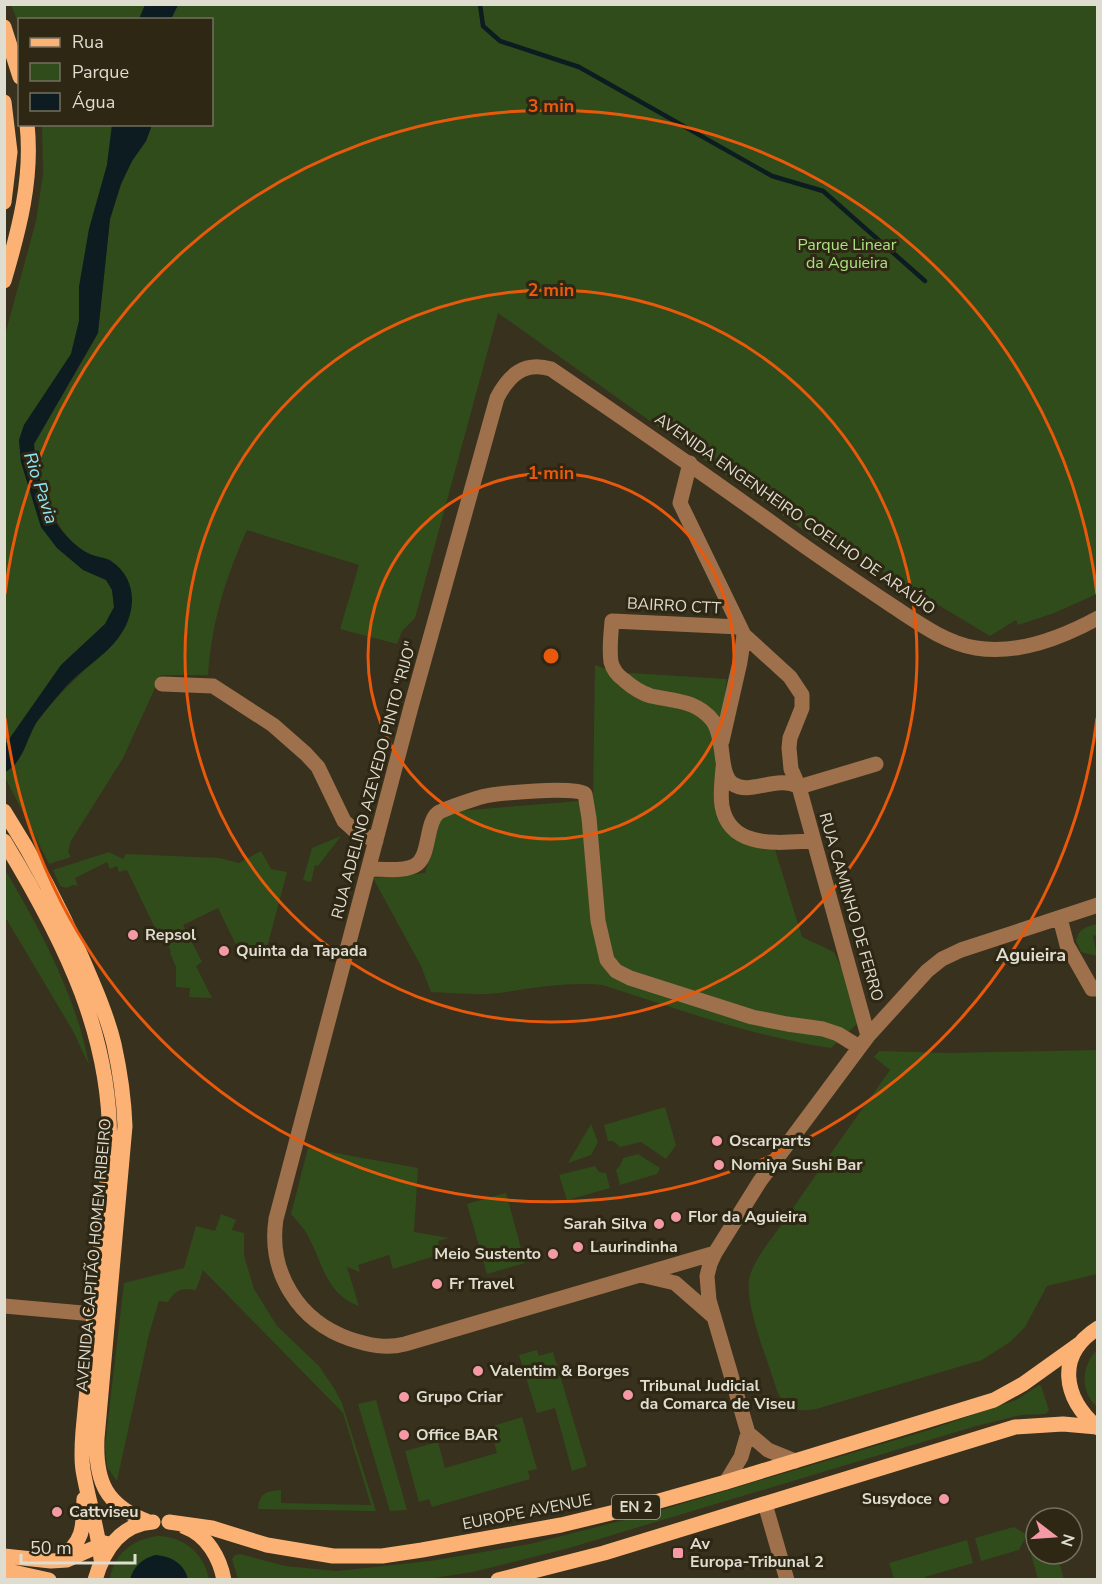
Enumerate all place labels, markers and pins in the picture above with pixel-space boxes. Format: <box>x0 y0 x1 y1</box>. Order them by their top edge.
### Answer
centre of rings <box>541 646 561 666</box>
place label: Repsol <box>145 924 196 946</box>
marker: Repsol <box>126 928 140 942</box>
place label: Quinta da Tapada <box>236 940 367 962</box>
marker: Quinta da Tapada <box>217 944 231 958</box>
place label: Oscarparts <box>729 1130 811 1152</box>
marker: Oscarparts <box>710 1134 724 1148</box>
place label: Nomiya Sushi Bar <box>731 1154 863 1176</box>
marker: Nomiya Sushi Bar <box>712 1158 726 1172</box>
place label: Flor da Aguieira <box>688 1206 807 1228</box>
marker: Flor da Aguieira <box>669 1210 683 1224</box>
place label: Sarah Silva <box>563 1213 647 1235</box>
marker: Sarah Silva <box>652 1217 666 1231</box>
place label: Laurindinha <box>590 1236 678 1258</box>
marker: Laurindinha <box>571 1240 585 1254</box>
place label: Meio Sustento <box>434 1243 541 1265</box>
marker: Meio Sustento <box>546 1247 560 1261</box>
place label: Fr Travel <box>449 1273 514 1295</box>
marker: Fr Travel <box>430 1277 444 1291</box>
place label: Valentim & Borges <box>489 1360 629 1382</box>
marker: Valentim & Borges <box>471 1364 485 1378</box>
place label: Tribunal Judicial da Comarca de Viseu <box>640 1375 796 1415</box>
place label: Grupo Criar <box>416 1386 503 1408</box>
marker: Tribunal Judicial da Comarca de Viseu <box>621 1388 635 1402</box>
marker: Grupo Criar <box>397 1390 411 1404</box>
place label: Office BAR <box>416 1424 498 1446</box>
marker: Office BAR <box>397 1428 411 1442</box>
place label: Susydoce <box>862 1488 932 1510</box>
marker: Susydoce <box>937 1492 951 1506</box>
place label: Cattviseu <box>69 1501 139 1523</box>
marker: Cattviseu <box>50 1505 64 1519</box>
place label: Av Europa-Tribunal 2 <box>690 1533 824 1573</box>
marker: Av Europa-Tribunal 2 <box>671 1546 685 1560</box>

